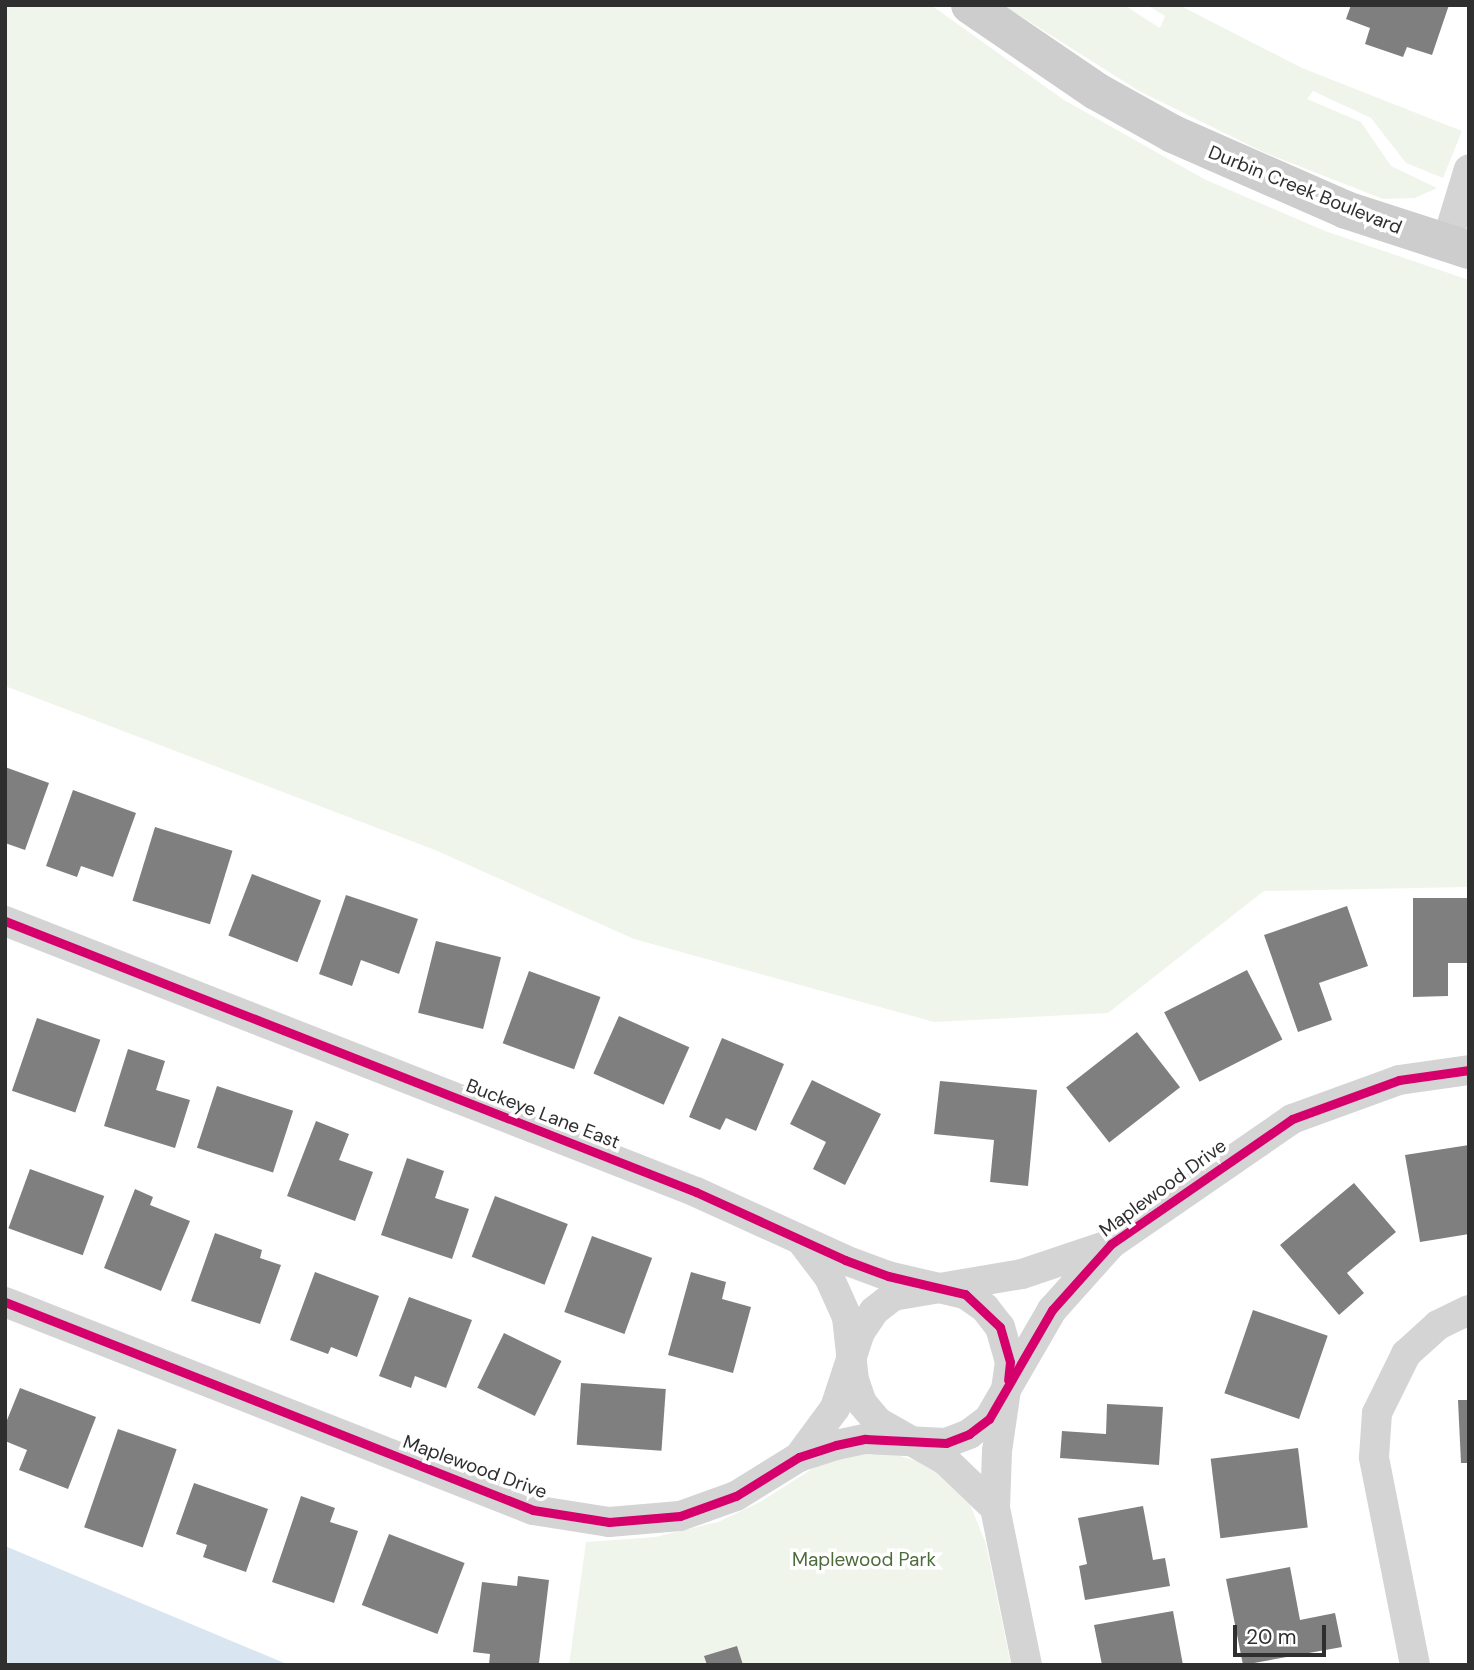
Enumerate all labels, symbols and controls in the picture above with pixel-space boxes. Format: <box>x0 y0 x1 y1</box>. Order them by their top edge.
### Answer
street label: Durbin Creek Boulevard <box>1205 141 1405 239</box>
street label: Buckeye Lane East <box>463 1074 623 1154</box>
street label: Maplewood Drive <box>1095 1134 1231 1242</box>
street label: Maplewood Drive <box>400 1430 550 1504</box>
park label: Maplewood Park <box>792 1549 936 1571</box>
scale bar <box>1236 1610 1329 1654</box>
text: 20 m <box>1246 1623 1297 1651</box>

